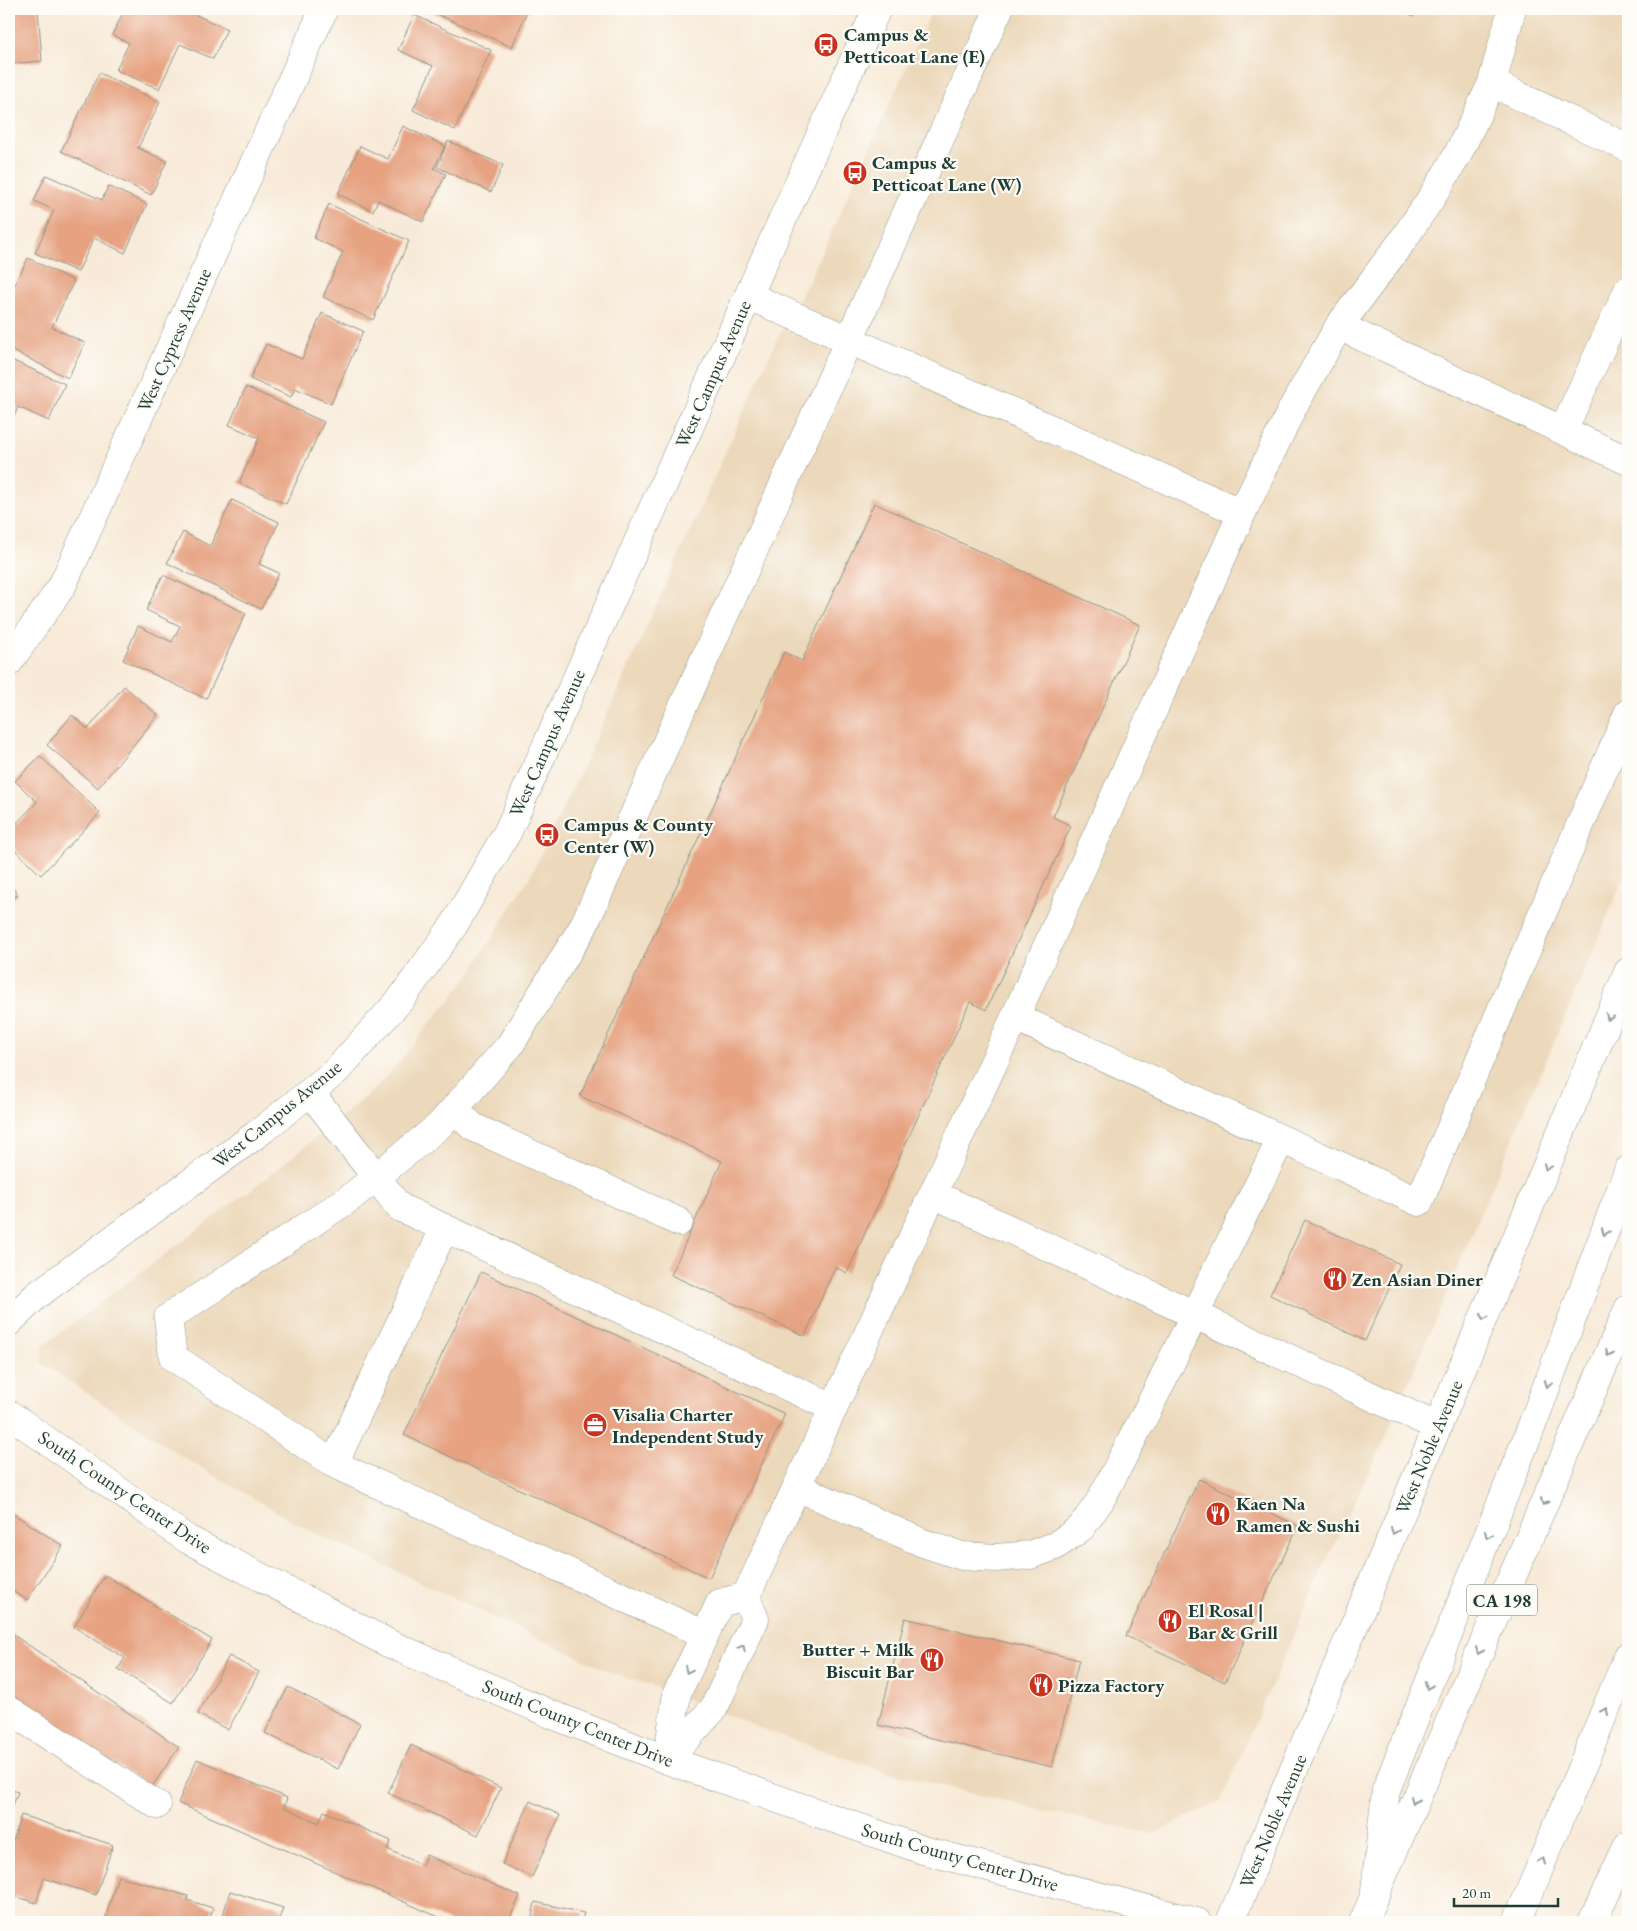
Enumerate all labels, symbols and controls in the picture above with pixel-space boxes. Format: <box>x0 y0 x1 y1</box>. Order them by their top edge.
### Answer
place label: Campus & Petticoat Lane (E) <box>844 22 985 69</box>
bus stop icon: Campus & Petticoat Lane (E) <box>813 32 839 58</box>
place label: Campus & Petticoat Lane (W) <box>872 150 1022 197</box>
bus stop icon: Campus & Petticoat Lane (W) <box>842 160 868 186</box>
street label: West Cypress Avenue <box>131 264 217 416</box>
street label: West Campus Avenue <box>669 296 757 452</box>
street label: West Campus Avenue <box>503 665 591 821</box>
place label: Campus & County Center (W) <box>564 812 714 859</box>
bus stop icon: Campus & County Center (W) <box>534 822 560 848</box>
one-way arrow <box>1605 1012 1616 1021</box>
street label: West Campus Avenue <box>207 1054 347 1174</box>
one-way arrow <box>1542 1162 1553 1171</box>
one-way arrow <box>1601 1227 1611 1236</box>
restaurant icon: Zen Asian Diner <box>1322 1266 1348 1292</box>
place label: Zen Asian Diner <box>1352 1267 1483 1292</box>
one-way arrow <box>1479 1312 1490 1321</box>
one-way arrow <box>1604 1348 1615 1357</box>
street label: West Noble Avenue <box>1390 1376 1468 1518</box>
one-way arrow <box>1544 1379 1554 1388</box>
place label: Visalia Charter Independent Study <box>612 1402 764 1449</box>
office icon: Visalia Charter Independent Study <box>582 1412 608 1438</box>
street label: South County Center Drive <box>34 1425 216 1559</box>
place label: Kaen Na Ramen & Sushi <box>1236 1491 1360 1538</box>
one-way arrow <box>1539 1497 1550 1506</box>
restaurant icon: Kaen Na Ramen & Sushi <box>1205 1501 1231 1527</box>
one-way arrow <box>1390 1526 1400 1535</box>
one-way arrow <box>1484 1531 1494 1539</box>
road number: CA 198 <box>1467 1584 1537 1616</box>
place label: El Rosal | Bar & Grill <box>1188 1598 1279 1645</box>
restaurant icon: El Rosal | Bar & Grill <box>1157 1608 1183 1634</box>
place label: Butter + Milk Biscuit Bar <box>802 1637 915 1684</box>
one-way arrow <box>736 1644 746 1653</box>
one-way arrow <box>1475 1646 1486 1655</box>
restaurant icon: Butter + Milk Biscuit Bar <box>919 1647 945 1673</box>
one-way arrow <box>684 1665 694 1674</box>
restaurant icon: Pizza Factory <box>1028 1672 1054 1698</box>
street label: South County Center Drive <box>479 1673 677 1773</box>
place label: Pizza Factory <box>1058 1673 1165 1698</box>
one-way arrow <box>1424 1681 1434 1690</box>
one-way arrow <box>1598 1707 1609 1716</box>
street label: West Noble Avenue <box>1234 1750 1312 1892</box>
one-way arrow <box>1410 1795 1421 1804</box>
street label: South County Center Drive <box>859 1817 1061 1897</box>
one-way arrow <box>1536 1857 1547 1866</box>
scale bar <box>1454 1876 1558 1908</box>
text: 20 m <box>1462 1883 1491 1902</box>

